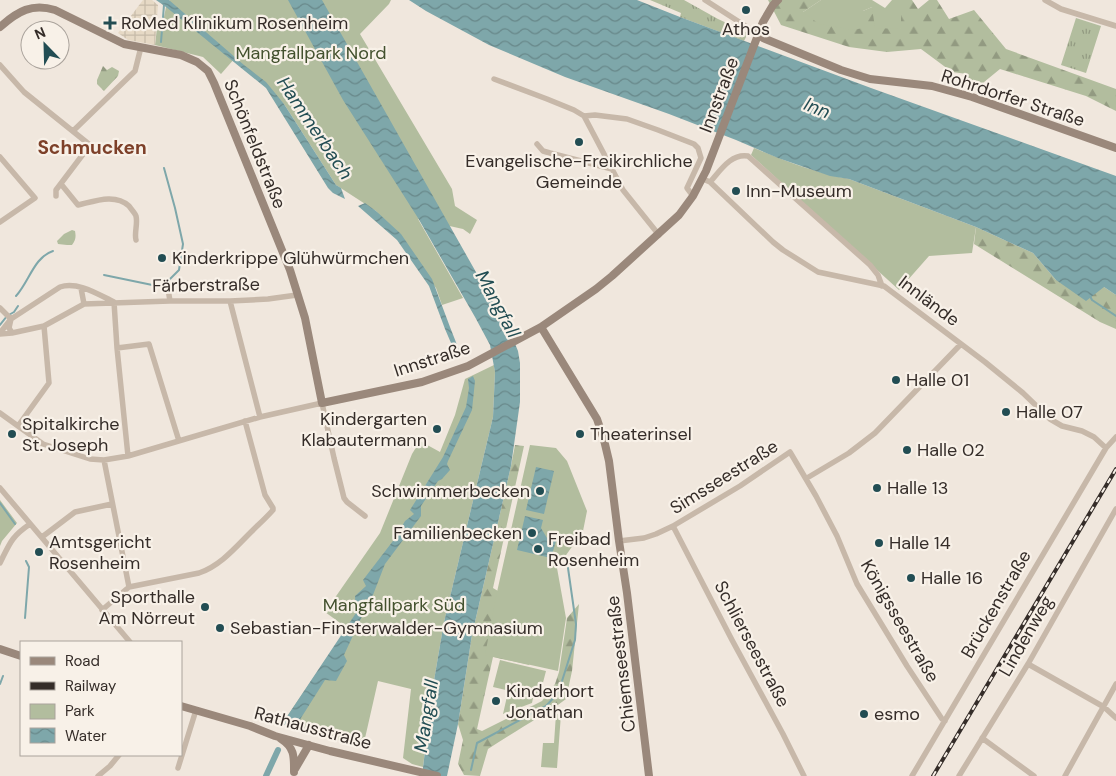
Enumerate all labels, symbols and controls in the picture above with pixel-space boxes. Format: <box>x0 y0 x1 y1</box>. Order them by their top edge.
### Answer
marker: Athos <box>740 4 752 16</box>
place label: RoMed Klinikum Rosenheim <box>121 11 348 35</box>
marker: RoMed Klinikum Rosenheim <box>103 16 117 30</box>
place label: Athos <box>722 17 770 41</box>
north arrow <box>20 20 70 70</box>
text: N <box>32 23 48 43</box>
park label: Mangfallpark Nord <box>235 41 387 65</box>
street label: Innstraße <box>694 54 744 136</box>
street label: Rohrdorfer Straße <box>938 64 1088 132</box>
water label: Hammerbach <box>271 72 359 184</box>
street label: Schönfeldstraße <box>218 76 292 212</box>
water label: Inn <box>800 91 834 125</box>
district label: Schmucken <box>37 135 147 160</box>
marker: Evangelische-Freikirchliche Gemeinde <box>573 136 585 148</box>
place label: Evangelische-Freikirchliche Gemeinde <box>465 149 693 194</box>
place label: Inn-Museum <box>746 179 852 203</box>
marker: Inn-Museum <box>730 185 742 197</box>
place label: Kinderkrippe Glühwürmchen <box>172 246 409 270</box>
marker: Kinderkrippe Glühwürmchen <box>156 252 168 264</box>
water label: Mangfall <box>470 266 527 343</box>
street label: Innlände <box>894 270 964 332</box>
street label: Färberstraße <box>152 272 260 298</box>
street label: Innstraße <box>391 335 473 383</box>
place label: Halle 01 <box>906 368 969 392</box>
marker: Halle 01 <box>890 374 902 386</box>
place label: Halle 07 <box>1016 400 1083 424</box>
marker: Halle 07 <box>1000 406 1012 418</box>
place label: Kindergarten Klabautermann <box>301 407 427 452</box>
place label: Spitalkirche St. Joseph <box>22 412 119 457</box>
place label: Theaterinsel <box>590 422 692 446</box>
marker: Kindergarten Klabautermann <box>431 423 443 435</box>
marker: Spitalkirche St. Joseph <box>6 428 18 440</box>
marker: Theaterinsel <box>574 428 586 440</box>
street label: Simsseestraße <box>665 434 783 520</box>
place label: Halle 02 <box>917 438 985 462</box>
marker: Halle 02 <box>901 444 913 456</box>
place label: Halle 13 <box>887 476 948 500</box>
place label: Schwimmerbecken <box>371 479 530 503</box>
marker: Halle 13 <box>871 482 883 494</box>
marker: Schwimmerbecken <box>534 485 546 497</box>
place label: Familienbecken <box>393 521 522 545</box>
marker: Familienbecken <box>526 527 538 539</box>
place label: Freibad Rosenheim <box>548 527 639 572</box>
place label: Amtsgericht Rosenheim <box>49 530 152 575</box>
place label: Halle 14 <box>889 531 951 555</box>
marker: Halle 14 <box>873 537 885 549</box>
marker: Freibad Rosenheim <box>532 543 544 555</box>
marker: Amtsgericht Rosenheim <box>33 546 45 558</box>
street label: Brückenstraße <box>955 546 1037 662</box>
street label: Königsseestraße <box>855 555 945 687</box>
place label: Halle 16 <box>921 566 983 590</box>
marker: Halle 16 <box>905 572 917 584</box>
street label: Schlierseestraße <box>709 577 795 711</box>
place label: Sporthalle Am Nörreut <box>99 585 195 630</box>
street label: Lindenweg <box>993 591 1059 681</box>
park label: Mangfallpark Süd <box>323 593 465 617</box>
street label: Chiemseestraße <box>601 594 641 734</box>
marker: Sporthalle Am Nörreut <box>199 601 211 613</box>
place label: Sebastian-Finsterwalder-Gymnasium <box>230 616 543 640</box>
marker: Sebastian-Finsterwalder-Gymnasium <box>214 622 226 634</box>
legend <box>20 641 182 756</box>
text: Road <box>65 651 100 671</box>
text: Railway <box>65 676 117 696</box>
water label: Mangfall <box>408 677 444 754</box>
place label: Kinderhort Jonathan <box>506 679 594 724</box>
marker: Kinderhort Jonathan <box>490 695 502 707</box>
text: Park <box>65 701 95 721</box>
street label: Rathausstraße <box>252 701 374 755</box>
place label: esmo <box>874 702 920 726</box>
marker: esmo <box>858 708 870 720</box>
text: Water <box>65 726 107 746</box>

